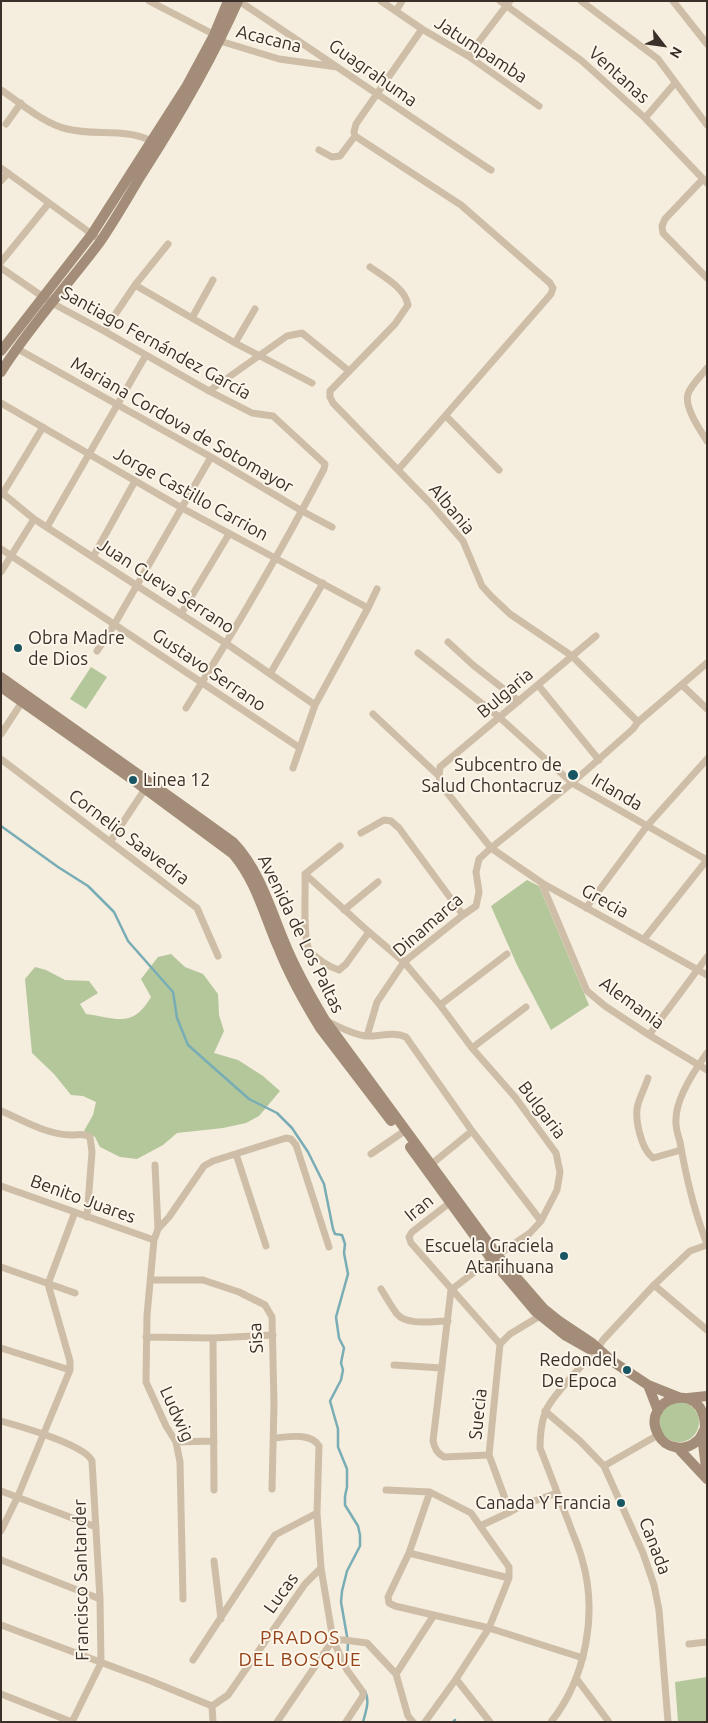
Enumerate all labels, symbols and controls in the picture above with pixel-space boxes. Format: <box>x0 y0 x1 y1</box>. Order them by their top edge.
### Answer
street label: Jatumpamba <box>431 12 531 88</box>
street label: Acacana <box>234 20 304 58</box>
north arrow <box>638 20 688 70</box>
street label: Guagrahuma <box>325 35 421 111</box>
street label: Ventanas <box>584 42 654 108</box>
text: N <box>666 44 686 61</box>
street label: Santiago Fernández García <box>57 282 255 404</box>
street label: Mariana Cordova de Sotomayor <box>67 352 297 498</box>
street label: Jorge Castillo Carrion <box>110 443 272 545</box>
street label: Albania <box>424 479 480 539</box>
street label: Juan Cueva Serrano <box>93 534 239 638</box>
street label: Gustavo Serrano <box>148 624 270 716</box>
place label: Obra Madre de Dios <box>28 627 125 670</box>
marker: Obra Madre de Dios <box>12 642 24 654</box>
street label: Bulgaria <box>473 663 537 723</box>
place label: Subcentro de Salud Chontacruz <box>421 754 562 796</box>
marker: Subcentro de Salud Chontacruz <box>566 768 580 782</box>
place label: Linea 12 <box>143 769 210 791</box>
street label: Irlanda <box>588 769 646 815</box>
marker: Linea 12 <box>127 774 139 786</box>
street label: Cornelio Saavedra <box>64 785 194 889</box>
street label: Avenida de Los Paltas <box>253 851 349 1017</box>
street label: Grecia <box>578 879 632 923</box>
street label: Dinamarca <box>389 889 467 961</box>
street label: Alemania <box>595 972 669 1034</box>
street label: Bulgaria <box>513 1077 571 1143</box>
street label: Benito Juares <box>27 1170 139 1228</box>
street label: Iran <box>400 1190 438 1226</box>
place label: Escuela Graciela Atarihuana <box>425 1235 554 1278</box>
marker: Escuela Graciela Atarihuana <box>558 1250 570 1262</box>
street label: Sisa <box>244 1322 268 1354</box>
place label: Redondel De Epoca <box>539 1349 617 1392</box>
marker: Redondel De Epoca <box>621 1364 633 1376</box>
street label: Ludwig <box>155 1383 199 1445</box>
street label: Suecia <box>465 1387 491 1441</box>
place label: Canada Y Francia <box>475 1492 611 1514</box>
marker: Canada Y Francia <box>615 1497 627 1509</box>
street label: Francisco Santander <box>69 1499 93 1661</box>
street label: Canada <box>634 1514 676 1578</box>
street label: Lucas <box>259 1569 303 1617</box>
district label: PRADOS DEL BOSQUE <box>237 1627 363 1671</box>

